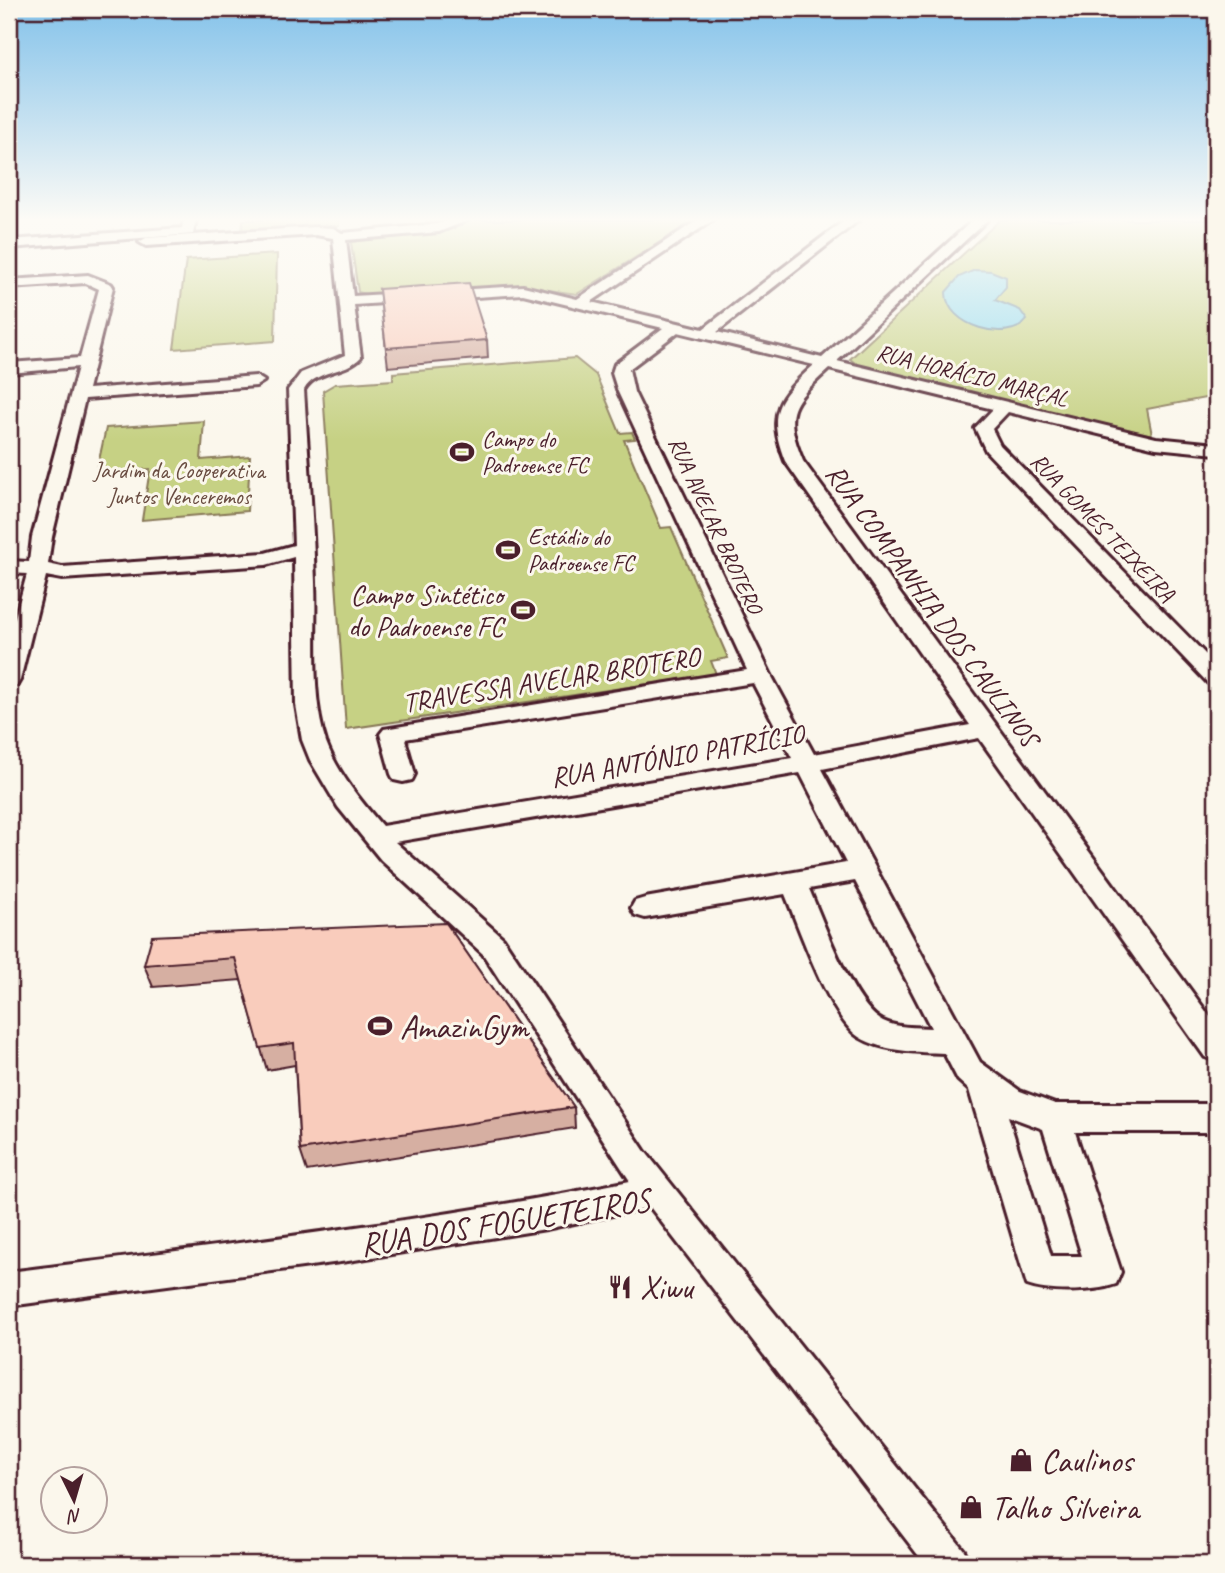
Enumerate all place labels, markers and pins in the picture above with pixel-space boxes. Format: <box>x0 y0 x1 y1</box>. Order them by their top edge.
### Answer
place label: Campo do Padroense FC <box>482 425 590 480</box>
sports icon: Campo do Padroense FC <box>448 438 476 466</box>
place label: Estádio do Padroense FC <box>528 523 636 578</box>
sports icon: Estádio do Padroense FC <box>494 536 522 564</box>
place label: Campo Sintético do Padroense FC <box>348 577 506 644</box>
sports icon: Campo Sintético do Padroense FC <box>509 596 537 624</box>
place label: AmazinGym <box>400 1006 530 1048</box>
sports icon: AmazinGym <box>366 1012 394 1040</box>
place label: Xiwu <box>640 1267 695 1309</box>
restaurant icon: Xiwu <box>606 1273 634 1301</box>
place label: Caulinos <box>1041 1440 1135 1482</box>
shop icon: Caulinos <box>1007 1446 1035 1474</box>
place label: Talho Silveira <box>991 1487 1141 1529</box>
shop icon: Talho Silveira <box>957 1493 985 1521</box>

